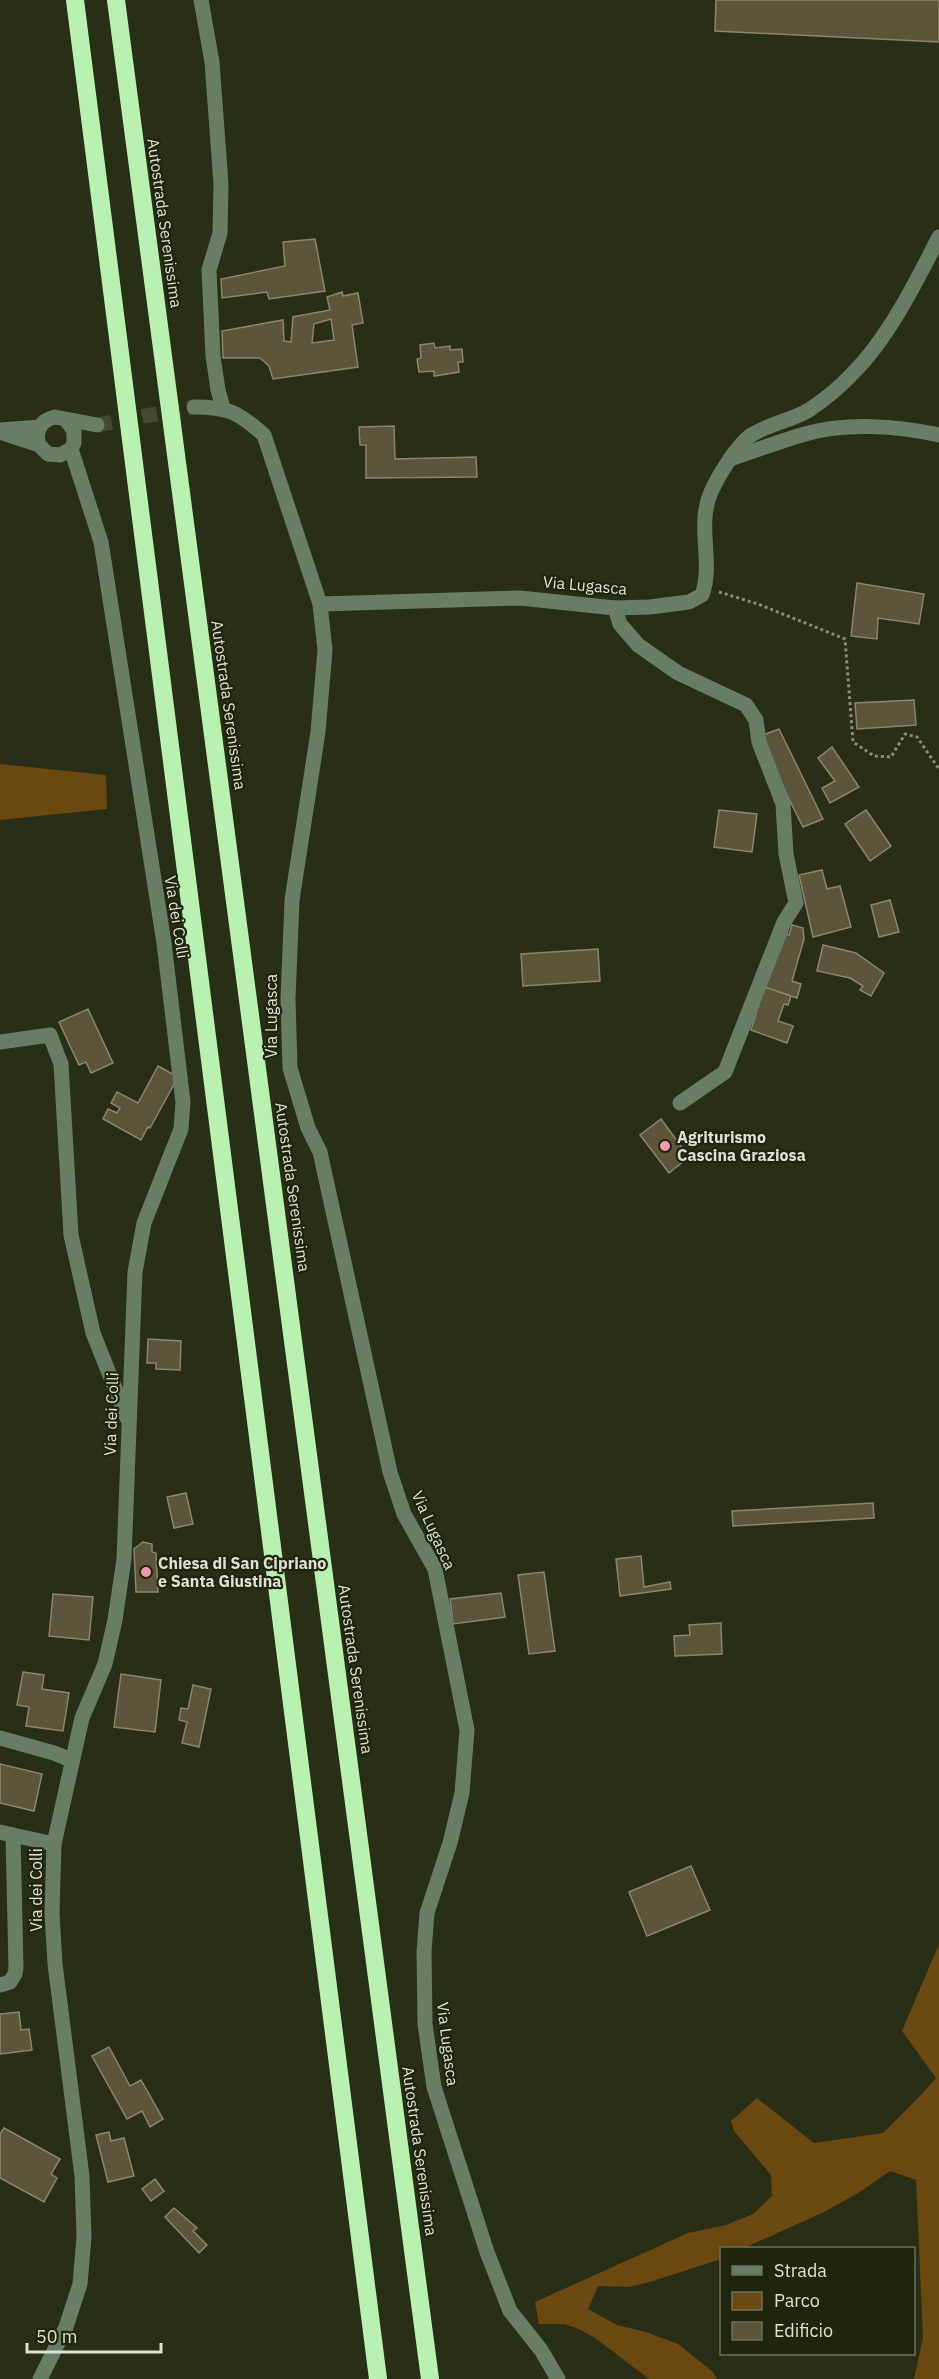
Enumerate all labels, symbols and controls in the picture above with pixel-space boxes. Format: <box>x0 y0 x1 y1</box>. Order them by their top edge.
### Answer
street label: Autostrada Serenissima <box>143 137 187 309</box>
street label: Via Lugasca <box>542 571 628 599</box>
street label: Autostrada Serenissima <box>207 619 251 791</box>
street label: Via dei Colli <box>161 874 193 960</box>
street label: Via Lugasca <box>261 973 281 1058</box>
street label: Autostrada Serenissima <box>271 1101 315 1273</box>
place label: Agriturismo Cascina Graziosa <box>677 1127 806 1165</box>
marker: Agriturismo Cascina Graziosa <box>658 1139 672 1153</box>
street label: Via dei Colli <box>100 1372 122 1456</box>
street label: Via Lugasca <box>408 1487 460 1573</box>
place label: Chiesa di San Cipriano e Santa Giustina <box>158 1553 326 1591</box>
marker: Chiesa di San Cipriano e Santa Giustina <box>139 1565 153 1579</box>
street label: Autostrada Serenissima <box>334 1583 378 1755</box>
street label: Via dei Colli <box>26 1848 46 1932</box>
street label: Via Lugasca <box>433 2001 463 2088</box>
street label: Autostrada Serenissima <box>398 2065 442 2237</box>
legend <box>720 2247 915 2355</box>
text: Strada <box>774 2259 827 2282</box>
text: Parco <box>774 2289 820 2312</box>
scale bar <box>27 2316 160 2354</box>
text: Edificio <box>774 2319 833 2342</box>
text: 50 m <box>36 2325 78 2348</box>

